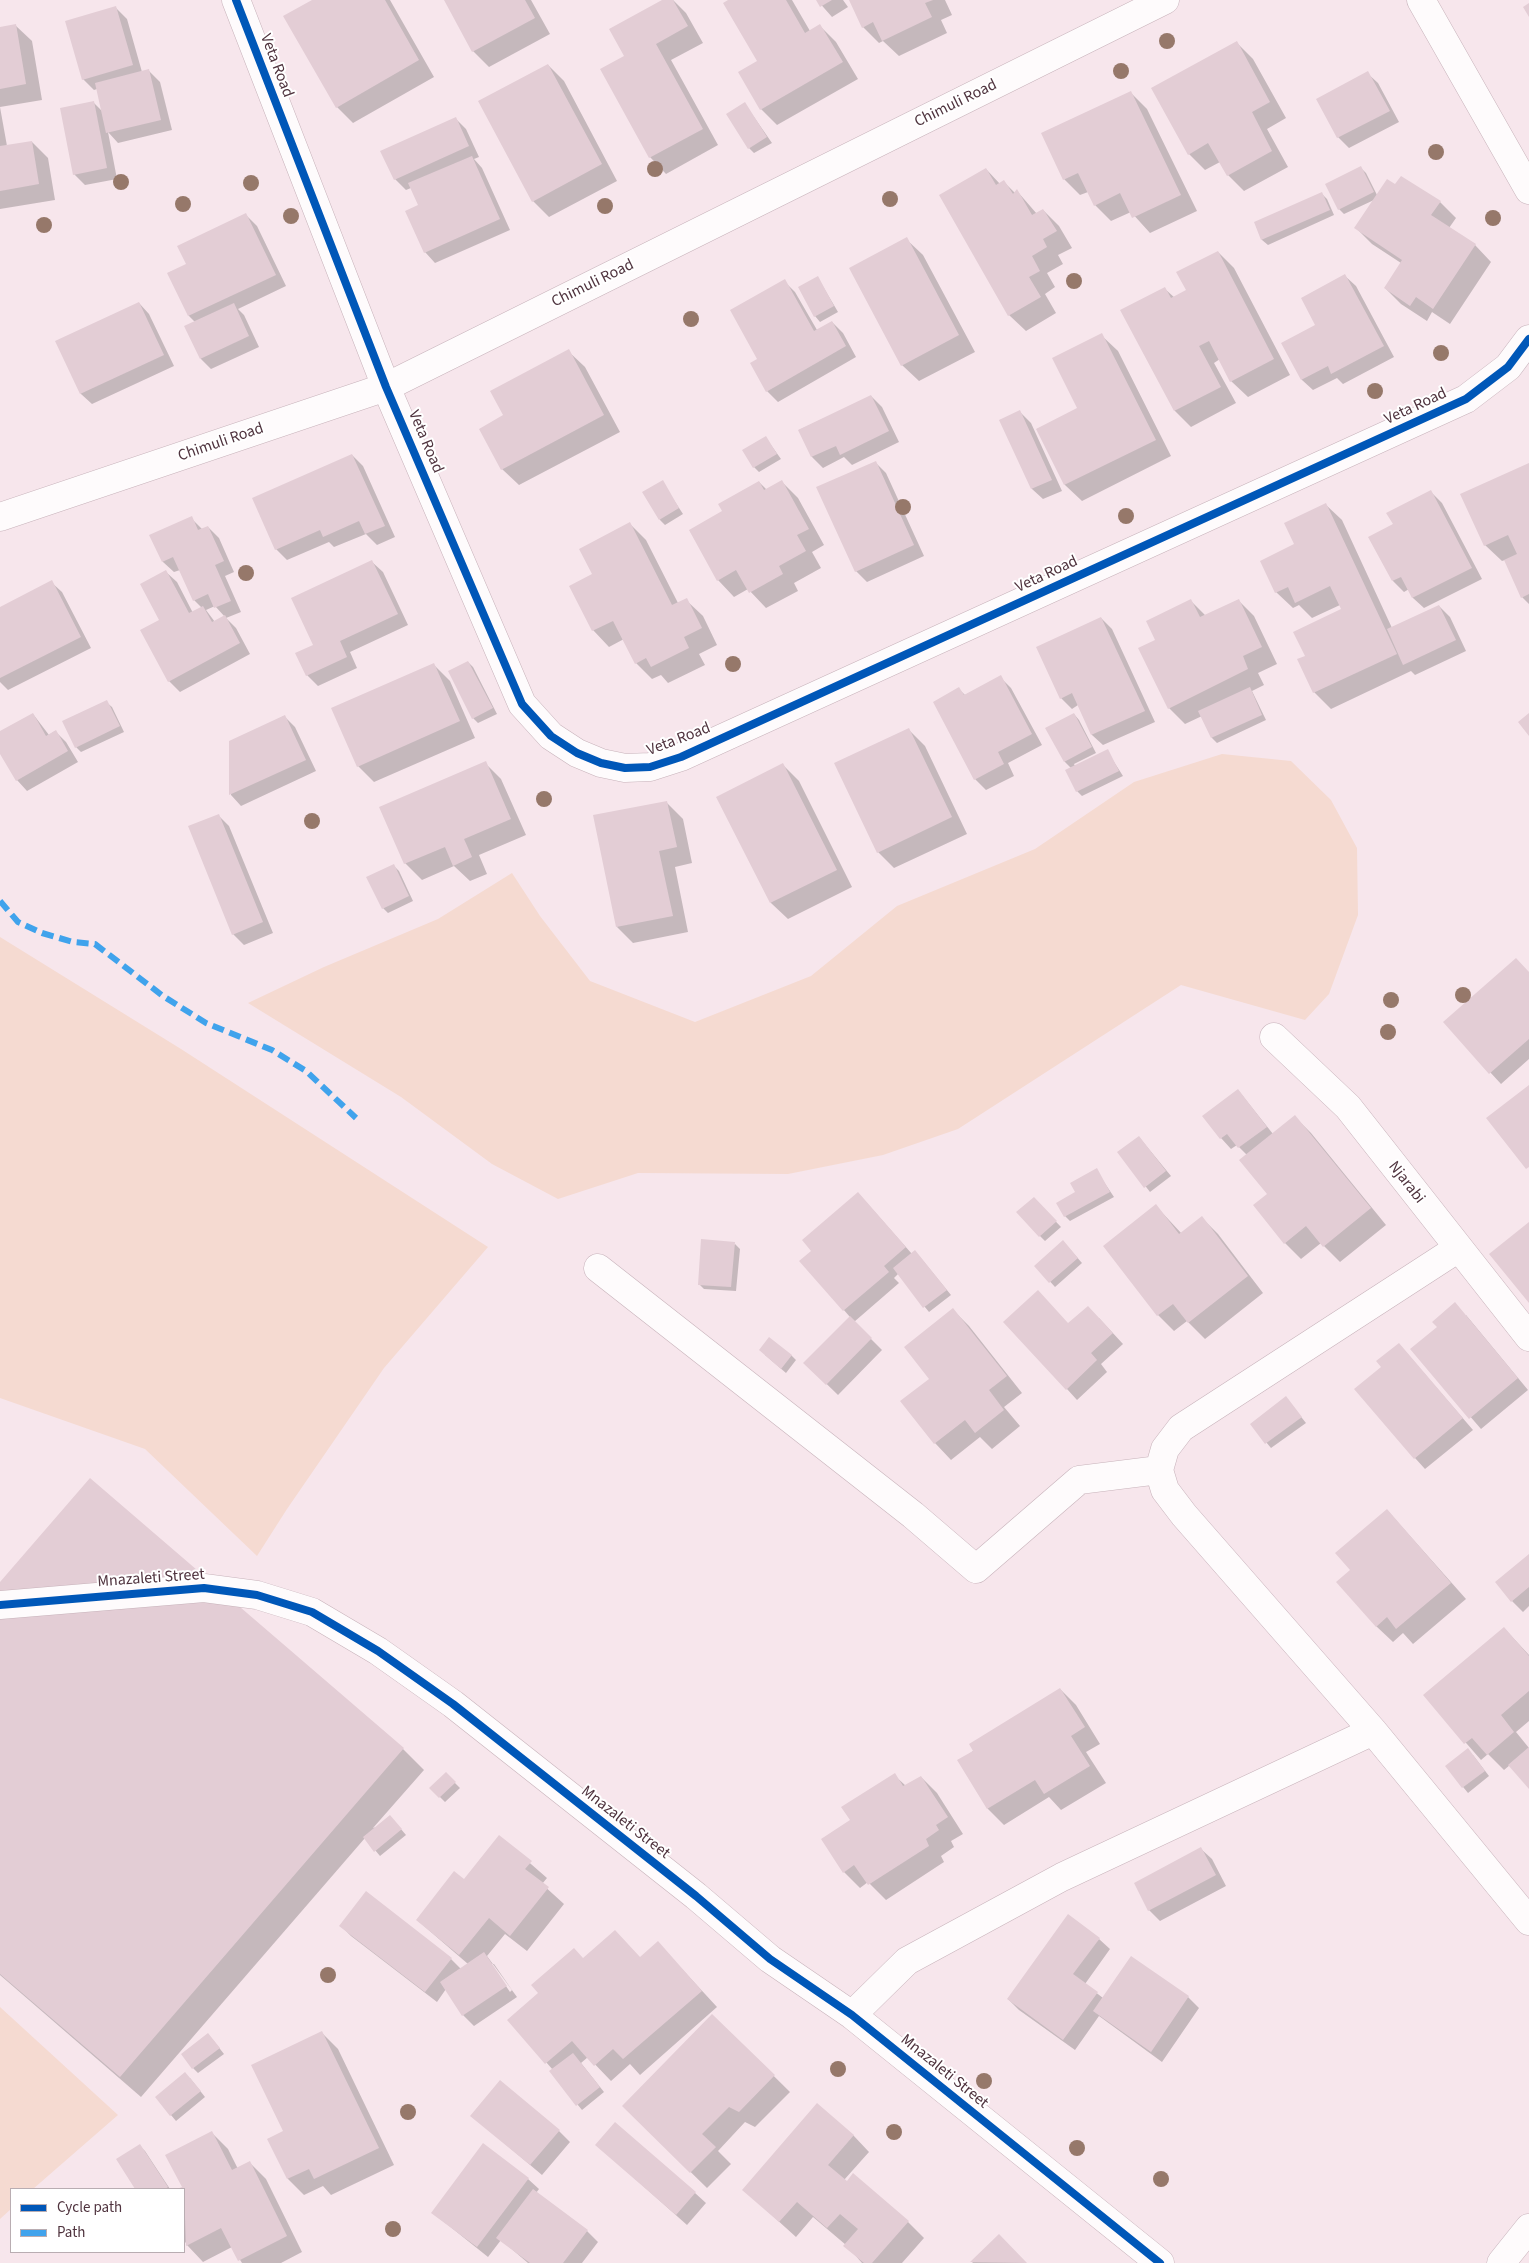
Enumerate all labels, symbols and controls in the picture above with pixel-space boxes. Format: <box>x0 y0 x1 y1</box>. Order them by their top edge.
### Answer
street label: Veta Road <box>255 32 297 100</box>
street label: Chimuli Road <box>912 76 1000 132</box>
street label: Chimuli Road <box>549 256 637 312</box>
street label: Veta Road <box>1382 384 1450 430</box>
street label: Veta Road <box>403 408 447 476</box>
street label: Chimuli Road <box>176 419 266 467</box>
street label: Veta Road <box>1013 552 1081 598</box>
street label: Veta Road <box>645 719 713 761</box>
street label: Njarabi <box>1384 1158 1428 1208</box>
street label: Mnazaleti Street <box>97 1566 205 1592</box>
street label: Mnazaleti Street <box>577 1782 673 1864</box>
street label: Mnazaleti Street <box>896 2031 992 2113</box>
legend <box>10 2188 185 2253</box>
text: Cycle path <box>57 2197 122 2218</box>
text: Path <box>57 2222 85 2243</box>

